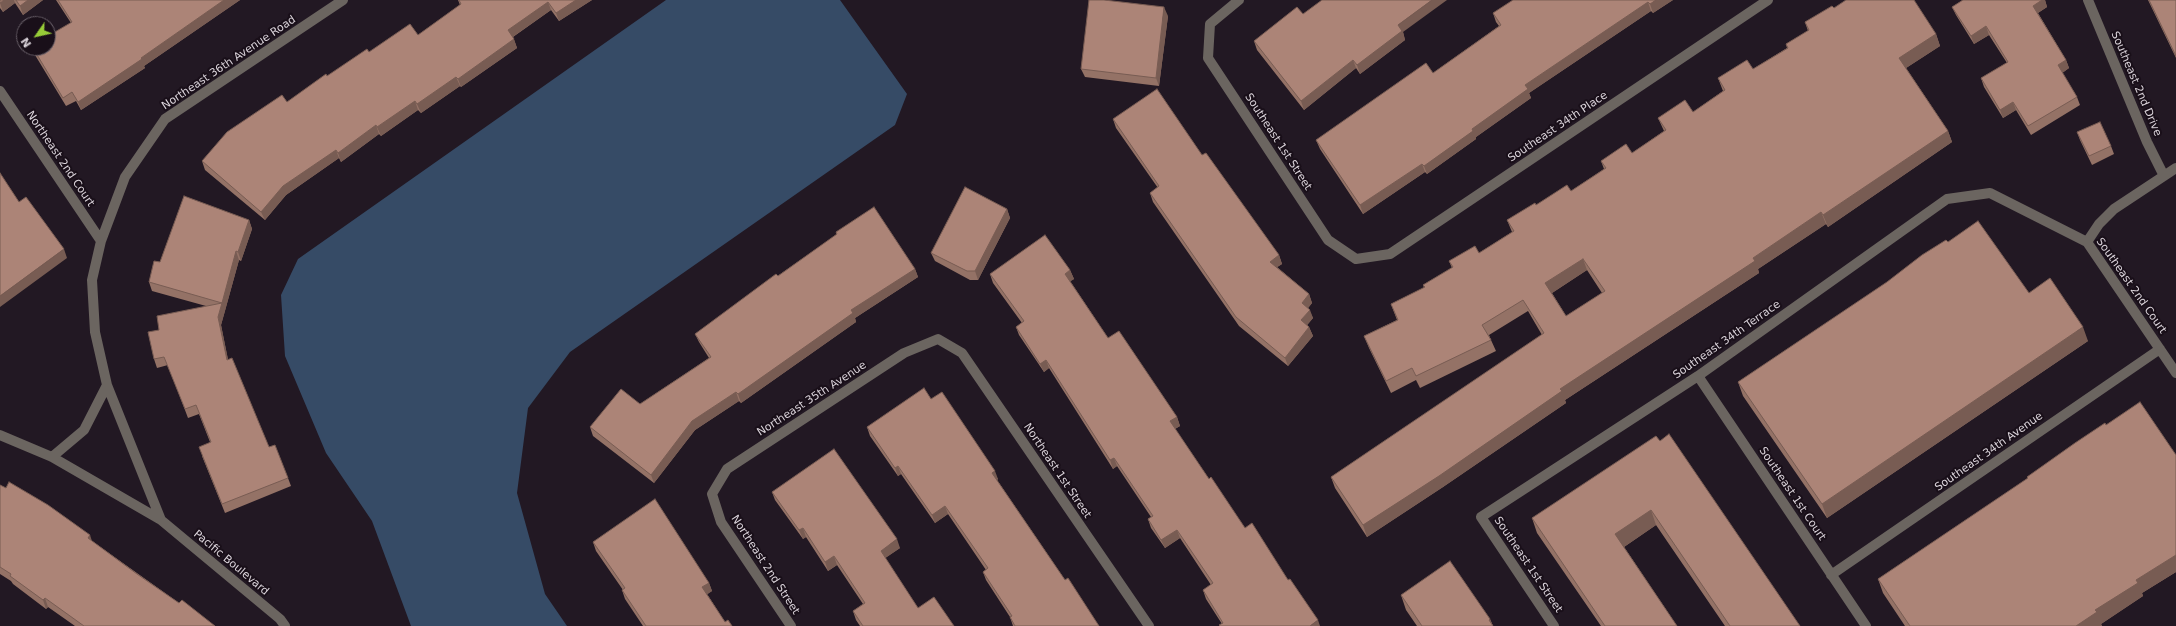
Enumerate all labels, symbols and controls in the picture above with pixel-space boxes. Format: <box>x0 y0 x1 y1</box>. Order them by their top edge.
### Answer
street label: Northeast 36th Avenue Road <box>160 13 298 113</box>
north arrow <box>16 16 56 56</box>
street label: Southeast 2nd Drive <box>2108 30 2164 138</box>
text: N <box>18 35 34 50</box>
street label: Southeast 34th Place <box>1506 89 1610 165</box>
street label: Southeast 1st Street <box>1242 91 1314 193</box>
street label: Northeast 2nd Court <box>23 109 97 209</box>
street label: Southeast 2nd Court <box>2093 236 2169 336</box>
street label: Southeast 34th Terrace <box>1671 298 1783 382</box>
street label: Northeast 35th Avenue <box>755 359 869 439</box>
street label: Southeast 34th Avenue <box>1933 410 2045 494</box>
street label: Northeast 1st Street <box>1020 421 1094 521</box>
street label: Southeast 1st Court <box>1756 445 1828 543</box>
street label: Northeast 2nd Street <box>728 513 802 617</box>
street label: Southeast 1st Street <box>1491 514 1565 616</box>
street label: Pacific Boulevard <box>191 528 271 598</box>

